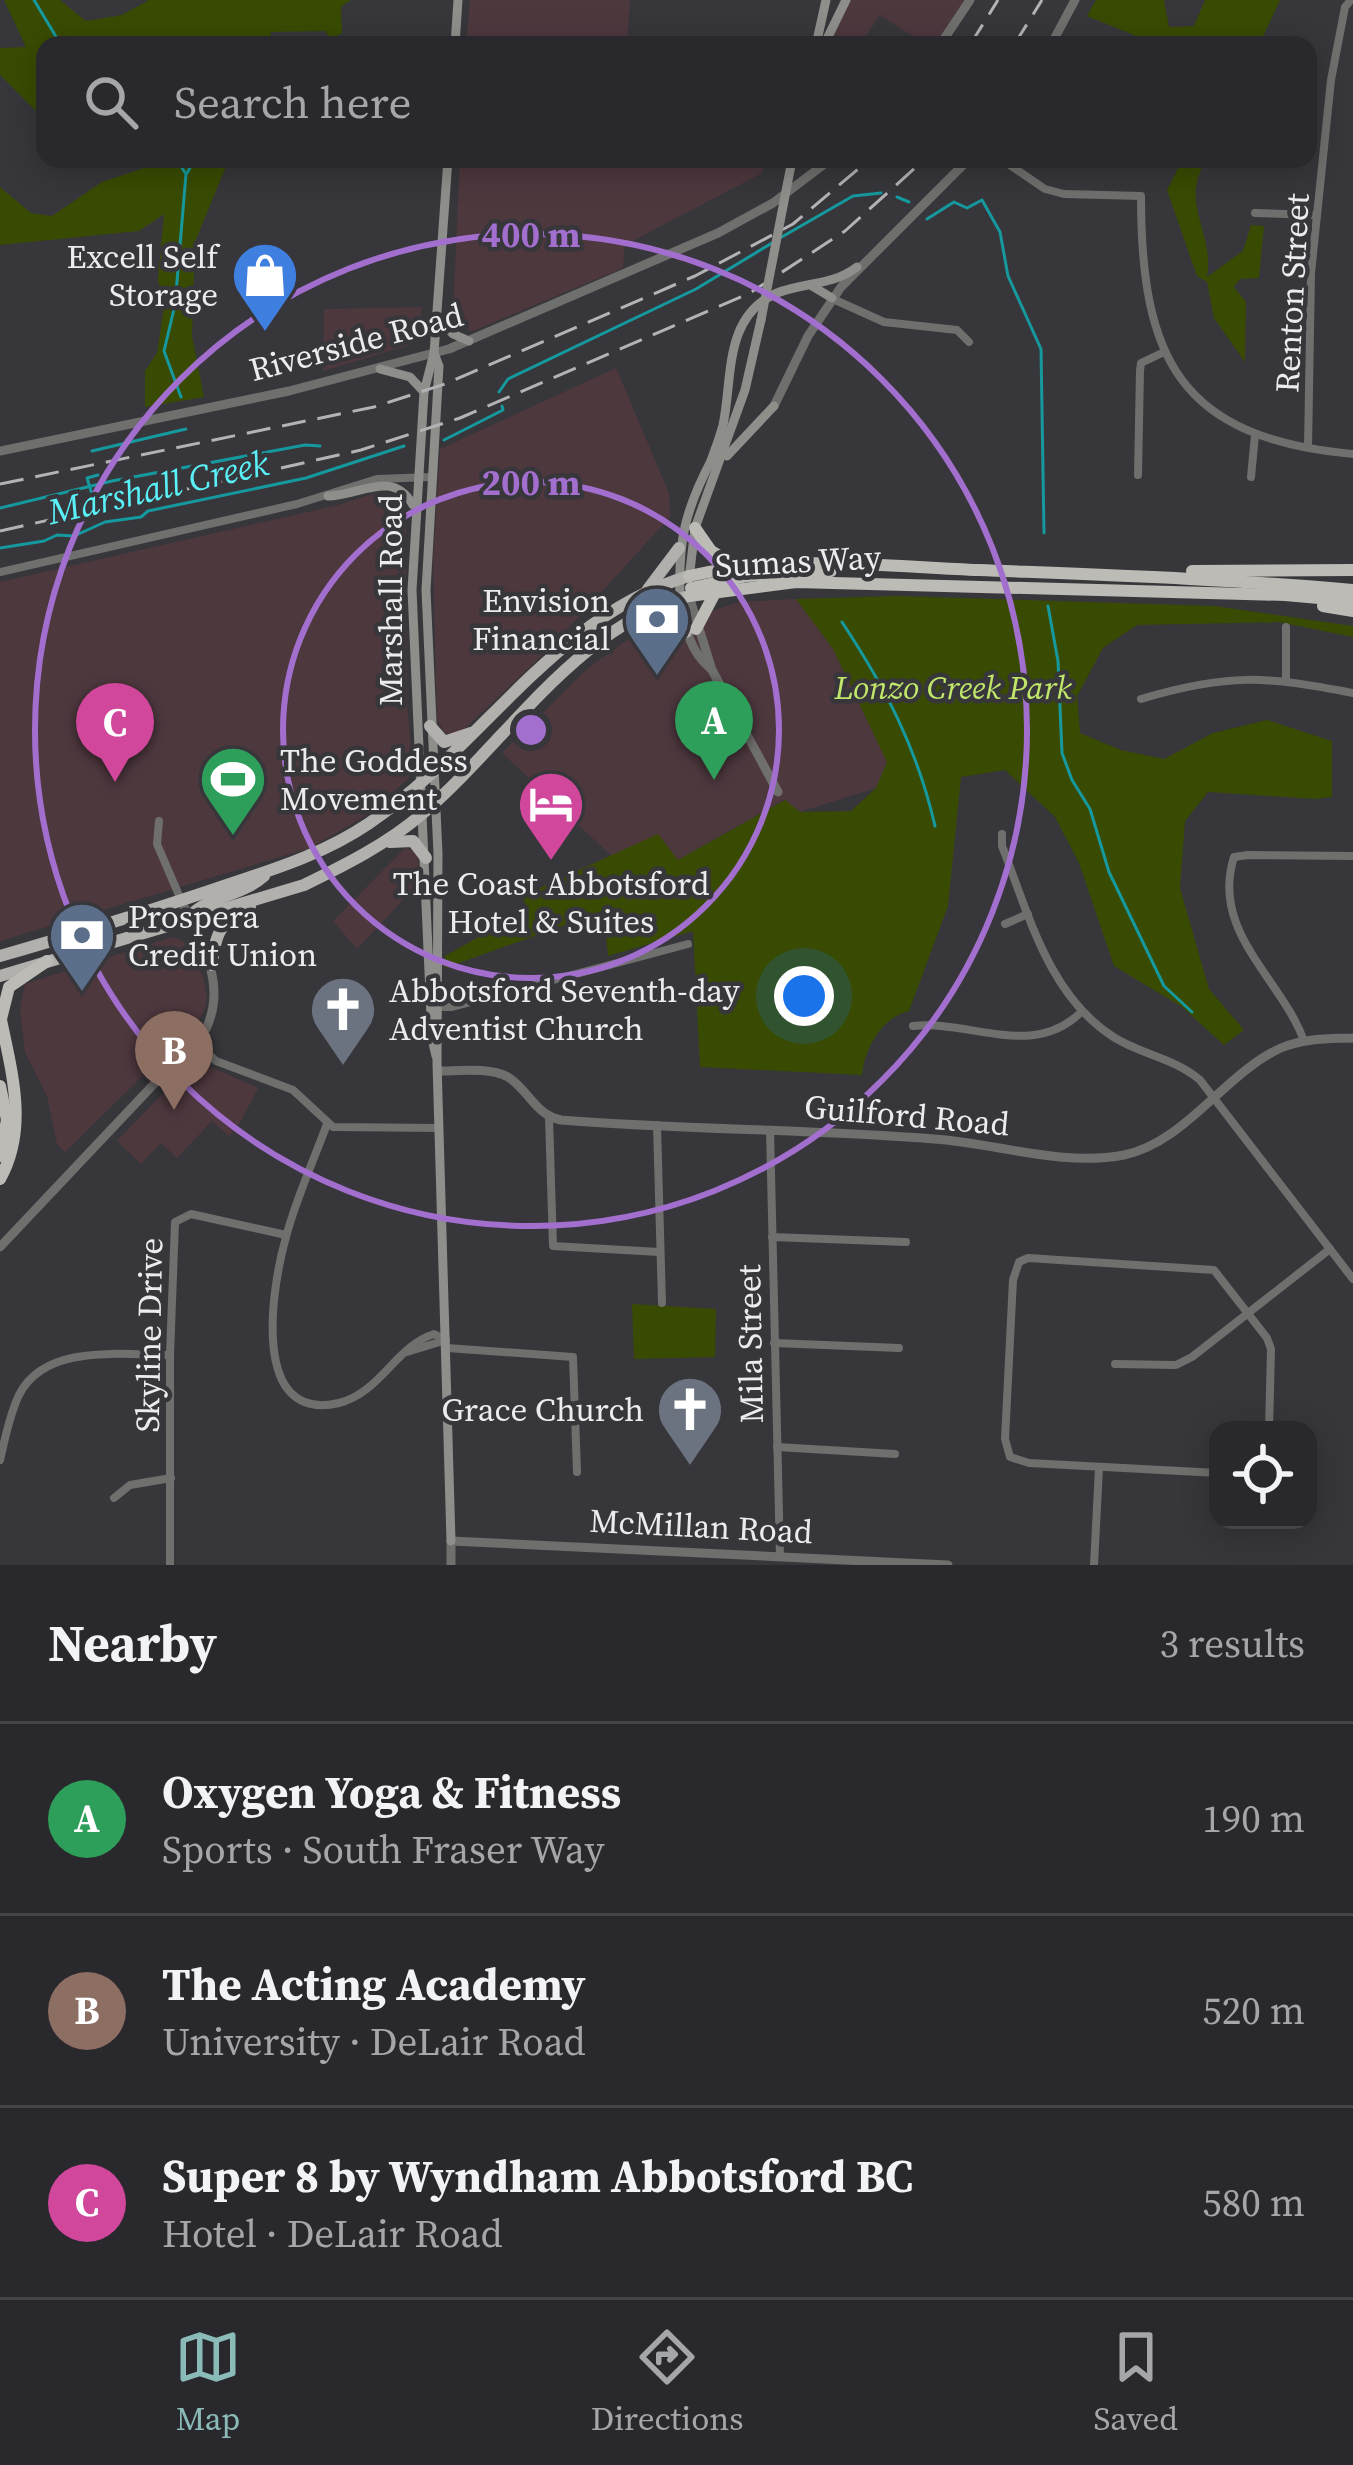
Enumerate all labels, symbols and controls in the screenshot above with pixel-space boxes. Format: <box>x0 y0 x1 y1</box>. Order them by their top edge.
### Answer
search box <box>36 36 1317 168</box>
icon: search <box>78 69 144 135</box>
text: Search here <box>174 71 411 133</box>
street label: Renton Street <box>1264 192 1320 394</box>
text: 400 m <box>482 210 580 259</box>
place label: Excell Self Storage <box>67 234 221 317</box>
shop icon: Excell Self Storage <box>230 240 300 334</box>
street label: Riverside Road <box>244 292 468 392</box>
water label: Marshall Creek <box>42 438 274 536</box>
text: 200 m <box>482 458 580 507</box>
street label: Marshall Road <box>368 494 413 706</box>
street label: Sumas Way <box>714 534 882 588</box>
place label: Envision Financial <box>472 578 610 661</box>
bank icon: Envision Financial <box>622 584 692 678</box>
park label: Lonzo Creek Park <box>833 665 1072 710</box>
pin: A <box>675 681 753 780</box>
pin: C <box>76 683 154 782</box>
centre of rings <box>510 709 552 751</box>
place label: The Goddess Movement <box>280 738 468 821</box>
sports icon: The Goddess Movement <box>198 744 268 838</box>
hotel icon: The Coast Abbotsford Hotel & Suites <box>516 769 586 863</box>
place label: The Coast Abbotsford Hotel & Suites <box>393 861 710 944</box>
place label: Prospera Credit Union <box>128 894 317 977</box>
bank icon: Prospera Credit Union <box>47 900 117 994</box>
your location <box>774 966 834 1026</box>
place label: Abbotsford Seventh-day Adventist Church <box>389 968 740 1051</box>
church icon: Abbotsford Seventh-day Adventist Church <box>308 974 378 1068</box>
pin: B <box>135 1011 213 1110</box>
street label: Guilford Road <box>803 1084 1012 1146</box>
street label: Skyline Drive <box>125 1237 173 1433</box>
street label: Mila Street <box>726 1264 774 1424</box>
church icon: Grace Church <box>655 1374 725 1468</box>
place label: Grace Church <box>442 1387 644 1432</box>
map controls <box>1209 1421 1317 1529</box>
button: locate <box>1209 1421 1317 1529</box>
street label: McMillan Road <box>588 1498 814 1554</box>
text: Nearby <box>48 1608 217 1678</box>
text: 3 results <box>1160 1617 1305 1670</box>
text: Oxygen Yoga & Fitness <box>162 1761 621 1823</box>
text: A <box>74 1792 100 1845</box>
text: 190 m <box>1202 1792 1305 1845</box>
text: Sports · South Fraser Way <box>162 1823 605 1876</box>
text: The Acting Academy <box>162 1953 586 2015</box>
text: B <box>74 1984 100 2037</box>
text: 520 m <box>1202 1984 1305 2037</box>
text: University · DeLair Road <box>162 2015 586 2068</box>
text: Super 8 by Wyndham Abbotsford BC <box>162 2145 913 2207</box>
text: C <box>75 2176 99 2229</box>
text: 580 m <box>1202 2176 1305 2229</box>
text: Hotel · DeLair Road <box>162 2207 503 2260</box>
tab: Map <box>175 2324 241 2441</box>
tab: Directions <box>591 2324 744 2441</box>
tab: Saved <box>1093 2324 1178 2441</box>

